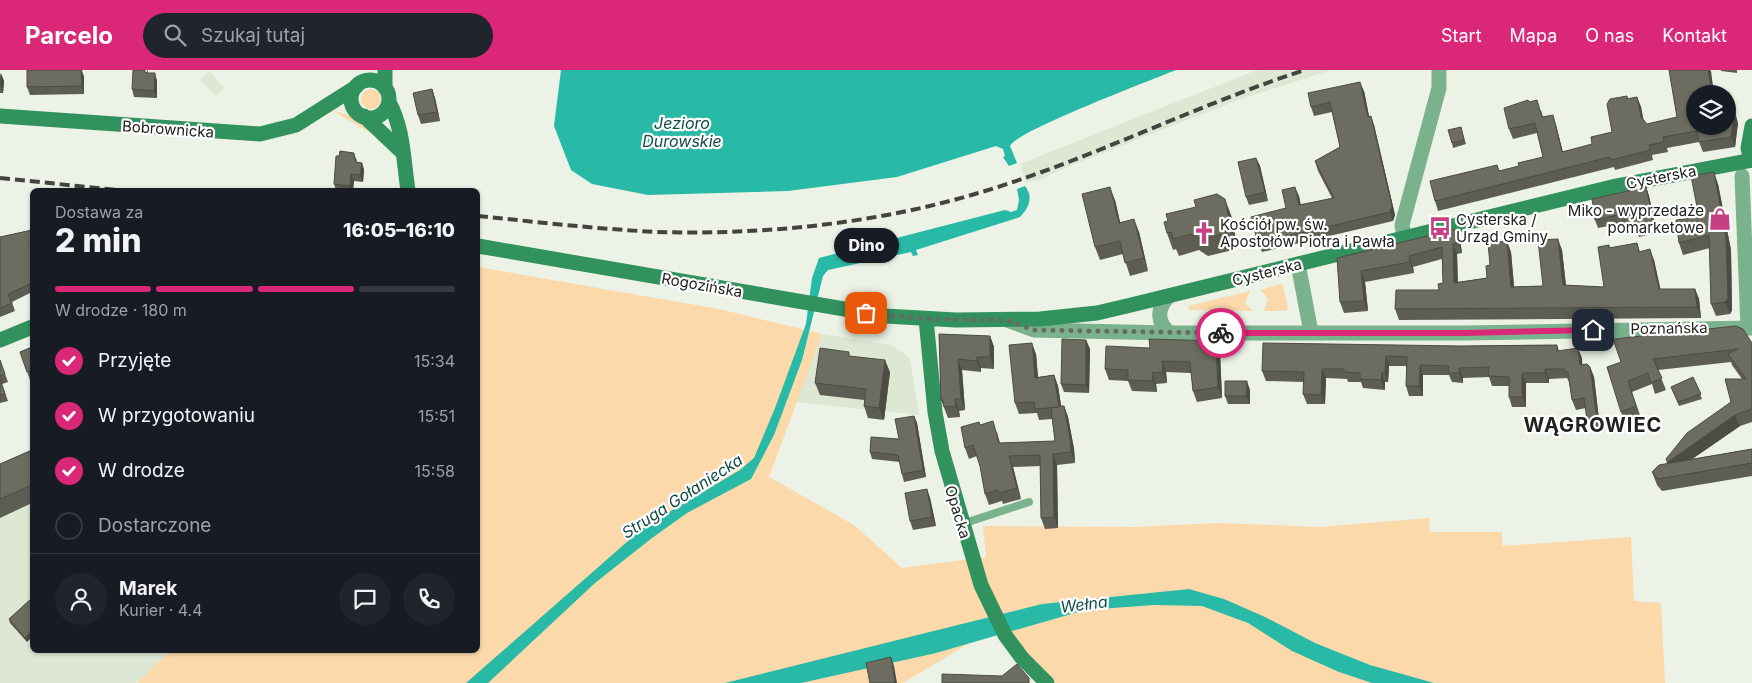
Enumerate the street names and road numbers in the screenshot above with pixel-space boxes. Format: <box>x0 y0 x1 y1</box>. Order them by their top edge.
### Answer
street label: Bobrownicka <box>121 116 215 142</box>
street label: Cysterska <box>1624 161 1698 193</box>
street label: Cysterska <box>1230 254 1304 290</box>
street label: Rogozińska <box>660 269 744 301</box>
street label: Poznańska <box>1630 318 1708 338</box>
street label: Opacka <box>941 483 975 541</box>

